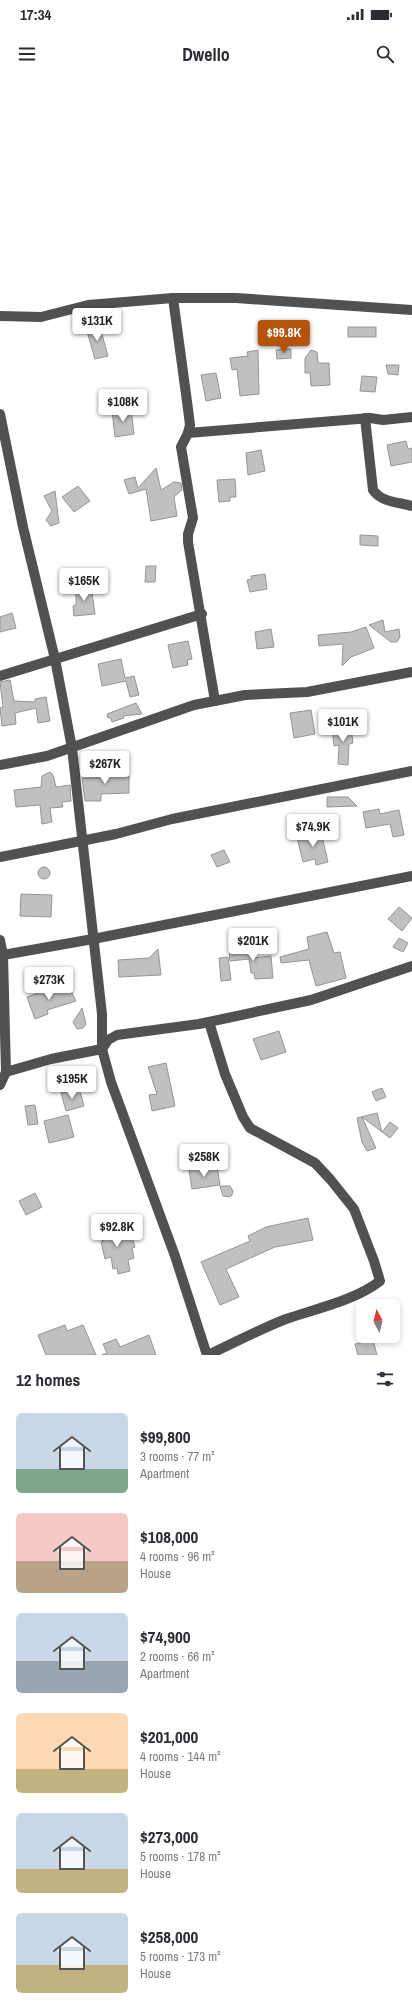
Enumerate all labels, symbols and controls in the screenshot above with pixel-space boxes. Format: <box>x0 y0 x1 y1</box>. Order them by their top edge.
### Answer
text: 17:34 <box>20 4 51 25</box>
text: Dwello <box>182 42 230 67</box>
icon: menu <box>16 43 38 65</box>
icon: search <box>374 43 396 65</box>
pin: $131K <box>69 308 125 342</box>
text: $131K <box>81 312 113 329</box>
pin: $99.8K <box>251 320 317 354</box>
text: $99.8K <box>267 324 301 341</box>
pin: $108K <box>95 389 151 423</box>
text: $108K <box>107 393 139 410</box>
pin: $165K <box>56 568 112 602</box>
text: $165K <box>68 572 100 589</box>
pin: $101K <box>315 709 371 743</box>
text: $101K <box>327 713 359 730</box>
pin: $267K <box>77 751 133 785</box>
text: $267K <box>89 755 121 772</box>
pin: $74.9K <box>280 814 346 848</box>
text: $74.9K <box>296 818 330 835</box>
pin: $201K <box>225 928 281 962</box>
text: $201K <box>237 932 269 949</box>
pin: $273K <box>21 967 77 1001</box>
text: $273K <box>33 971 65 988</box>
pin: $195K <box>44 1066 100 1100</box>
text: $195K <box>56 1070 88 1087</box>
pin: $258K <box>176 1144 232 1178</box>
text: $258K <box>188 1148 220 1165</box>
pin: $92.8K <box>84 1214 150 1248</box>
text: $92.8K <box>100 1218 134 1235</box>
north arrow <box>356 1299 400 1343</box>
map controls <box>356 1299 400 1343</box>
text: 12 homes <box>16 1368 80 1391</box>
icon: filters <box>374 1368 396 1390</box>
text: $99,800 <box>140 1425 190 1448</box>
icon: home <box>48 1429 96 1477</box>
text: 3 rooms · 77 m² <box>140 1448 215 1465</box>
text: Apartment <box>140 1465 189 1482</box>
text: $108,000 <box>140 1525 198 1548</box>
icon: home <box>48 1529 96 1577</box>
text: 4 rooms · 96 m² <box>140 1548 215 1565</box>
text: House <box>140 1565 171 1582</box>
text: $74,900 <box>140 1625 190 1648</box>
icon: home <box>48 1629 96 1677</box>
text: 2 rooms · 66 m² <box>140 1648 215 1665</box>
text: Apartment <box>140 1665 189 1682</box>
text: $201,000 <box>140 1725 198 1748</box>
icon: home <box>48 1729 96 1777</box>
text: 4 rooms · 144 m² <box>140 1748 221 1765</box>
text: House <box>140 1765 171 1782</box>
text: $273,000 <box>140 1825 198 1848</box>
icon: home <box>48 1829 96 1877</box>
text: 5 rooms · 178 m² <box>140 1848 221 1865</box>
text: House <box>140 1865 171 1882</box>
text: $258,000 <box>140 1925 198 1948</box>
icon: home <box>48 1929 96 1977</box>
text: 5 rooms · 173 m² <box>140 1948 221 1965</box>
text: House <box>140 1965 171 1982</box>

